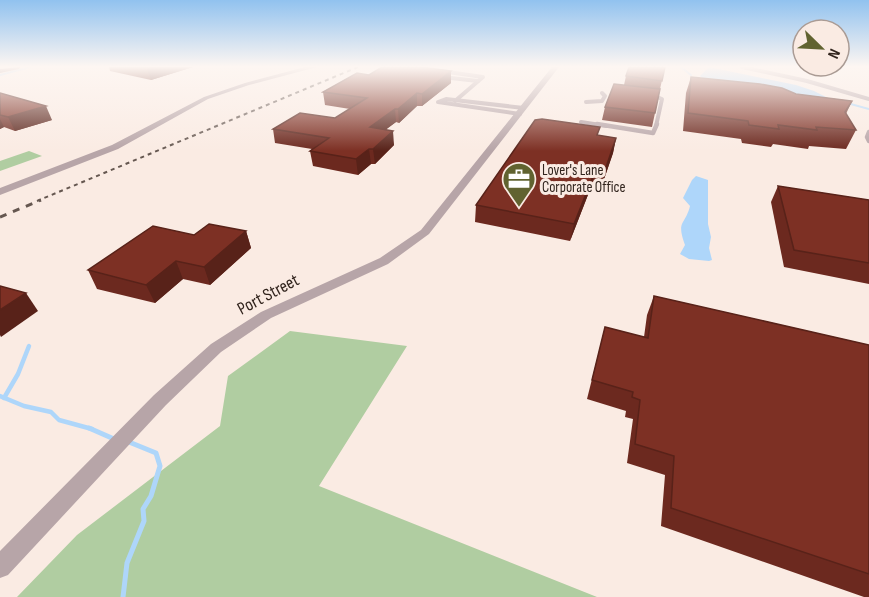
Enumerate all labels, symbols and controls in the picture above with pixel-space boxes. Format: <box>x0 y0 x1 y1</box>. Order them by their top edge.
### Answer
north arrow <box>791 18 851 78</box>
text: N <box>823 46 844 61</box>
office icon: Lover's Lane Corporate Office <box>501 161 537 208</box>
place label: Lover's Lane Corporate Office <box>542 161 626 197</box>
street label: Port Street <box>234 269 303 319</box>

